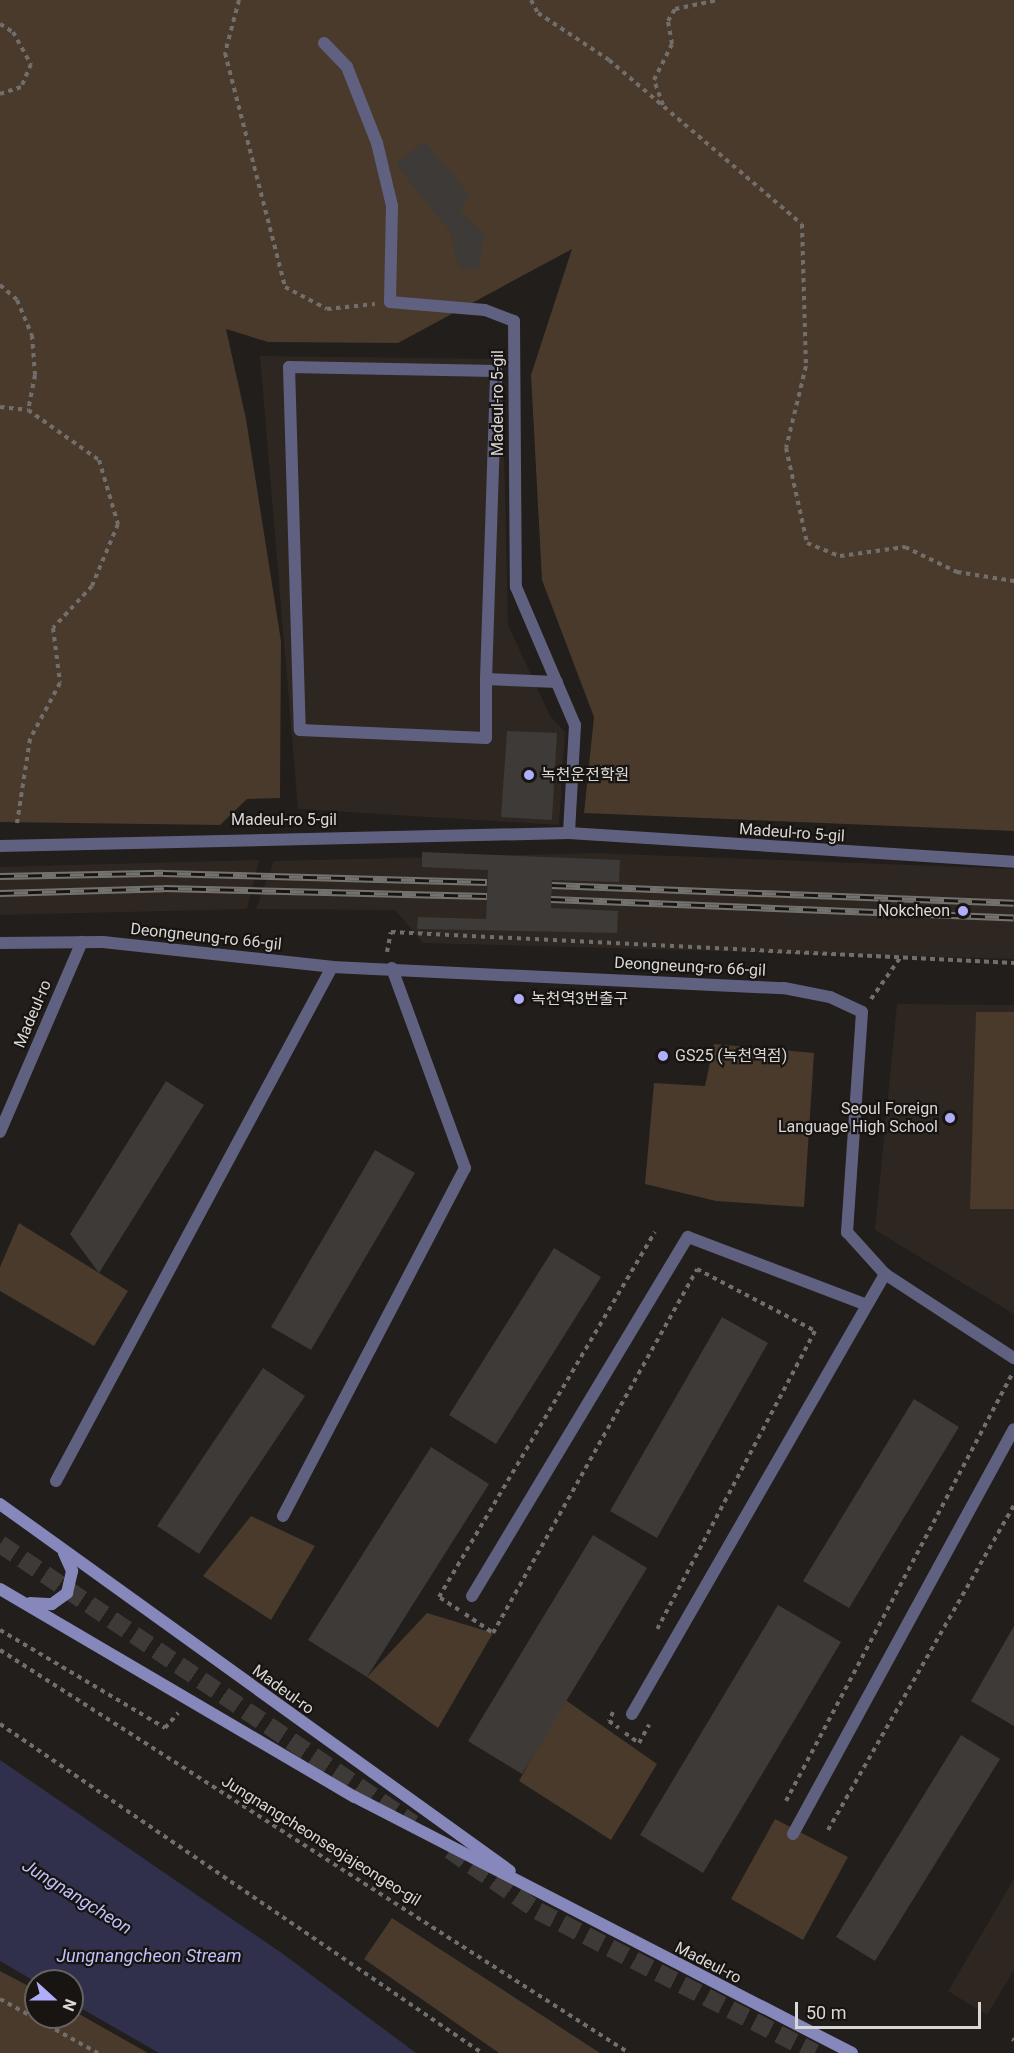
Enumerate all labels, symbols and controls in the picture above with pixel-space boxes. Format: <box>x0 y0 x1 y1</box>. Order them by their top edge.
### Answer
street label: Madeul-ro 5-gil <box>488 350 508 456</box>
place label: 녹천운전학원 <box>541 765 629 785</box>
marker: 녹천운전학원 <box>522 768 536 782</box>
street label: Madeul-ro 5-gil <box>231 810 337 830</box>
street label: Madeul-ro 5-gil <box>739 820 845 846</box>
place label: Nokcheon <box>878 901 950 921</box>
marker: Nokcheon <box>954 902 972 920</box>
street label: Deongneung-ro 66-gil <box>129 920 283 954</box>
street label: Deongneung-ro 66-gil <box>614 953 766 981</box>
street label: Madeul-ro <box>10 977 56 1051</box>
place label: 녹천역3번출구 <box>531 989 628 1009</box>
marker: 녹천역3번출구 <box>512 992 526 1006</box>
place label: GS25 (녹천역점) <box>675 1046 787 1066</box>
marker: GS25 (녹천역점) <box>656 1049 670 1063</box>
place label: Seoul Foreign Language High School <box>778 1099 938 1137</box>
marker: Seoul Foreign Language High School <box>943 1111 957 1125</box>
street label: Madeul-ro <box>248 1661 318 1719</box>
street label: Jungnangcheonseojajeongeo-gil <box>218 1772 424 1910</box>
water label: Jungnangcheon <box>18 1855 136 1939</box>
street label: Madeul-ro <box>672 1938 744 1988</box>
water label: Jungnangcheon Stream <box>56 1945 242 1967</box>
north arrow <box>24 1969 84 2029</box>
scale bar <box>798 1990 984 2028</box>
text: N <box>59 1996 80 2014</box>
text: 50 m <box>806 2002 846 2023</box>

